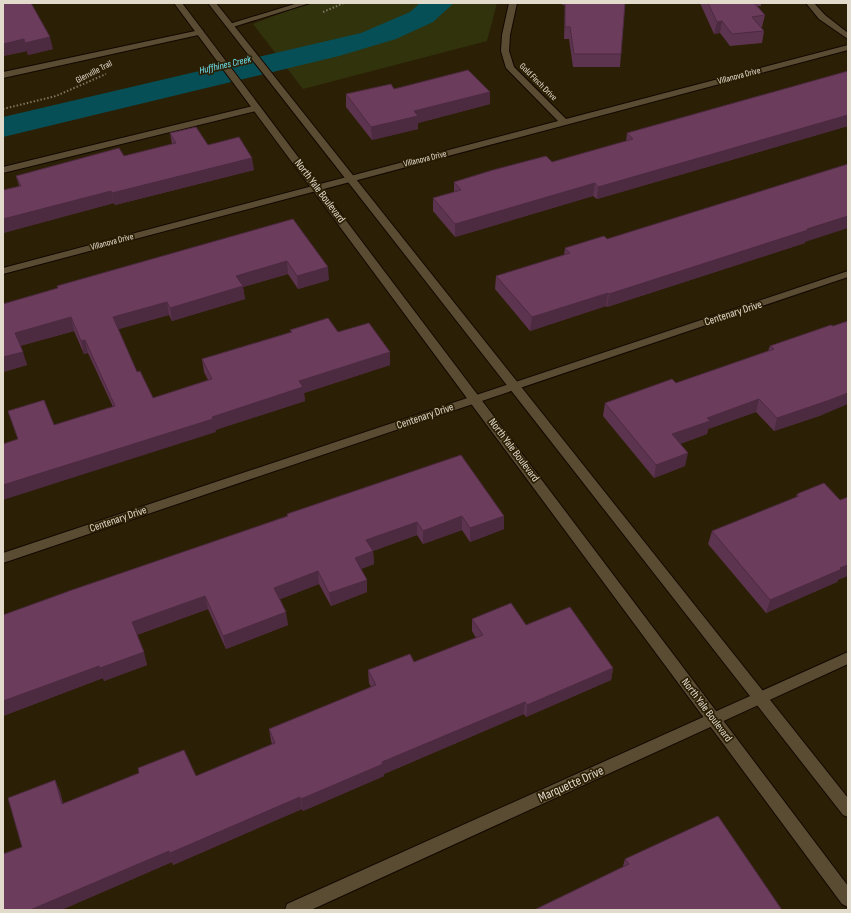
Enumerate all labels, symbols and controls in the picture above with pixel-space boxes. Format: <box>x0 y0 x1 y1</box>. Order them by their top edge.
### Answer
water label: Huffhines Creek <box>198 53 252 77</box>
street label: Glenville Trail <box>74 58 114 86</box>
street label: Gold Finch Drive <box>517 61 559 103</box>
street label: Villanova Drive <box>716 65 762 87</box>
street label: Villanova Drive <box>402 148 448 170</box>
street label: North Yale Boulevard <box>292 157 348 226</box>
street label: Villanova Drive <box>89 231 135 253</box>
street label: Centenary Drive <box>703 298 763 328</box>
street label: Centenary Drive <box>395 400 455 432</box>
street label: North Yale Boulevard <box>486 416 542 485</box>
street label: Centenary Drive <box>88 503 148 535</box>
street label: North Yale Boulevard <box>679 676 735 745</box>
street label: Marquette Drive <box>536 762 606 806</box>

